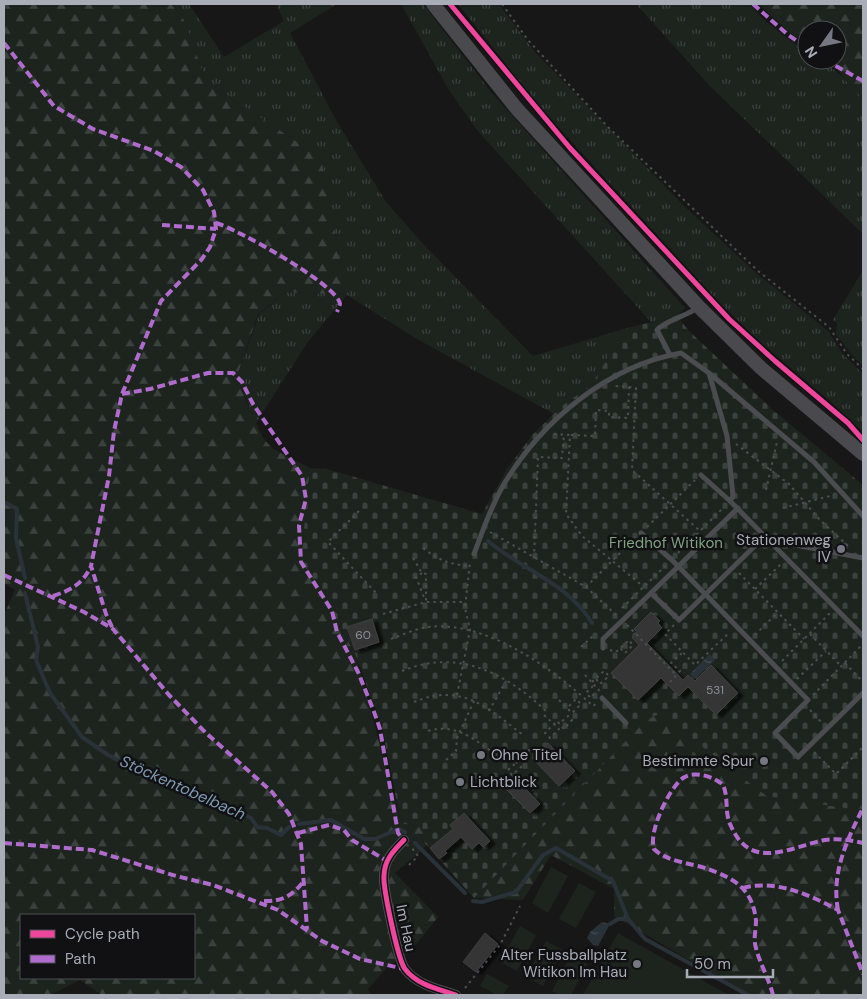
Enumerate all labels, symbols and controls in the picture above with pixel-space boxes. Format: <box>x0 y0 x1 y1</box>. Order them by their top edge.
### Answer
north arrow <box>797 20 847 70</box>
text: N <box>801 43 821 61</box>
place label: Stationenweg IV <box>736 530 831 567</box>
park label: Friedhof Witikon <box>609 533 723 553</box>
marker: Stationenweg IV <box>835 543 847 555</box>
house number: 60 <box>355 627 371 643</box>
house number: 531 <box>706 682 724 698</box>
place label: Ohne Titel <box>491 745 562 765</box>
marker: Ohne Titel <box>475 749 487 761</box>
water label: Stöckentobelbach <box>117 750 249 825</box>
place label: Bestimmte Spur <box>643 751 754 771</box>
marker: Bestimmte Spur <box>758 755 770 767</box>
place label: Lichtblick <box>470 772 538 792</box>
marker: Lichtblick <box>454 776 466 788</box>
street label: Im Hau <box>391 903 421 953</box>
legend <box>20 914 195 979</box>
text: Cycle path <box>65 924 140 944</box>
place label: Alter Fussballplatz Witikon Im Hau <box>501 945 627 982</box>
scale bar <box>687 946 773 978</box>
text: Path <box>65 949 96 969</box>
text: 50 m <box>694 954 731 974</box>
marker: Alter Fussballplatz Witikon Im Hau <box>631 958 643 970</box>

